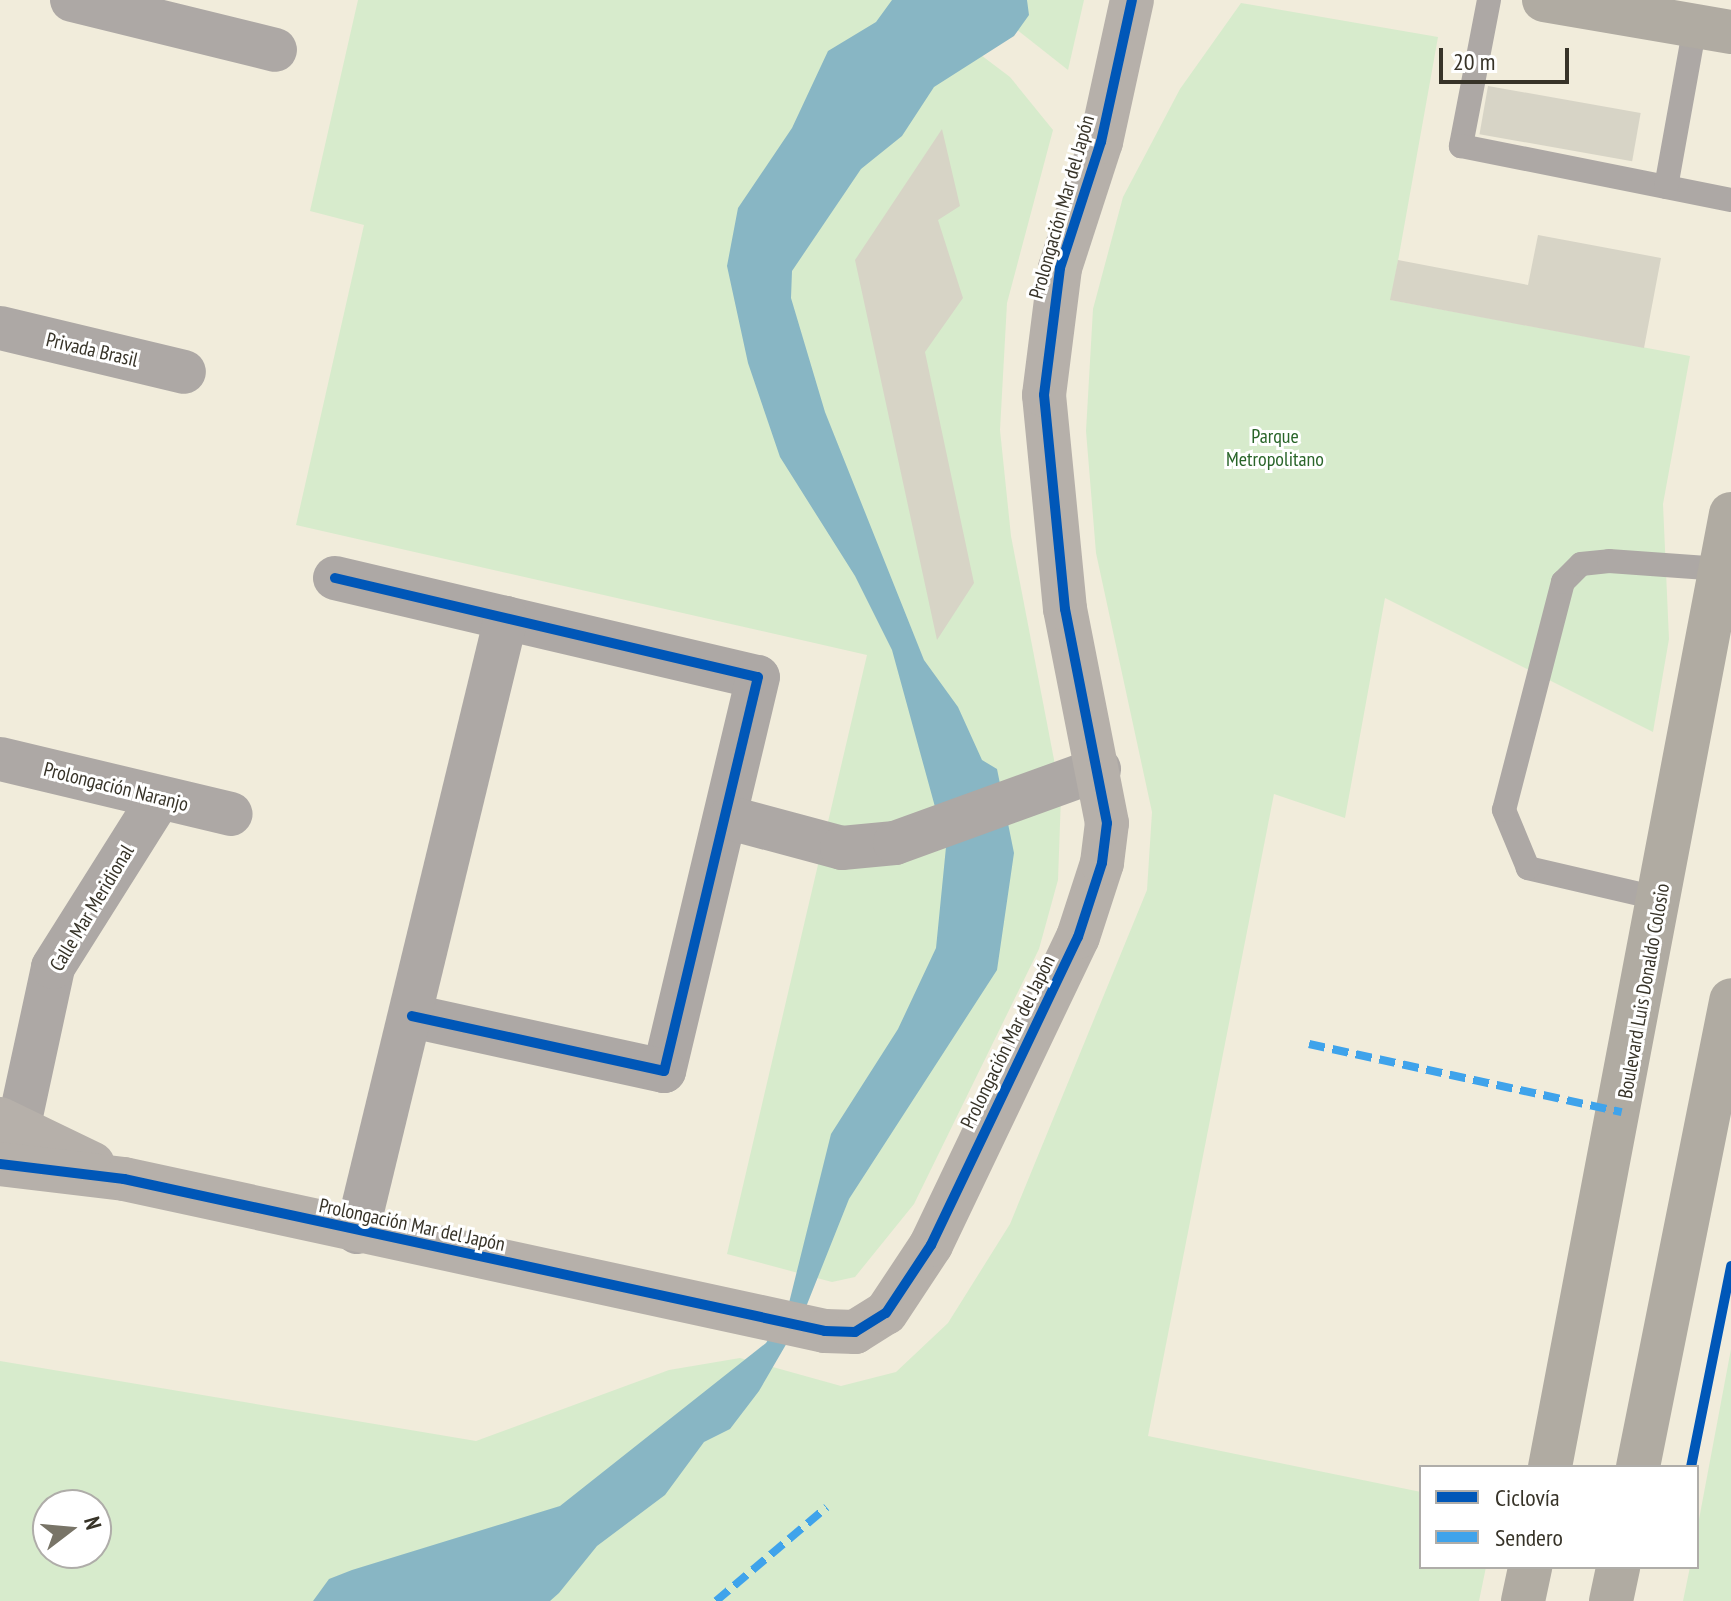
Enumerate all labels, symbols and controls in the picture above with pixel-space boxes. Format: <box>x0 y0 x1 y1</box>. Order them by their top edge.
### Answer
scale bar <box>1443 32 1573 82</box>
text: 20 m <box>1453 46 1495 77</box>
street label: Prolongación Mar del Japón <box>1024 113 1100 301</box>
street label: Privada Brasil <box>44 328 140 372</box>
park label: Parque Metropolitano <box>1226 424 1324 471</box>
street label: Prolongación Naranjo <box>41 757 191 817</box>
street label: Calle Mar Meridional <box>45 840 139 976</box>
street label: Boulevard Luis Donaldo Colosio <box>1613 882 1675 1100</box>
street label: Prolongación Mar del Japón <box>956 952 1060 1132</box>
street label: Prolongación Mar del Japón <box>317 1194 507 1256</box>
legend <box>1419 1465 1699 1569</box>
text: Ciclovía <box>1495 1482 1560 1513</box>
north arrow <box>32 1489 112 1569</box>
text: N <box>78 1513 108 1533</box>
text: Sendero <box>1495 1522 1563 1553</box>

